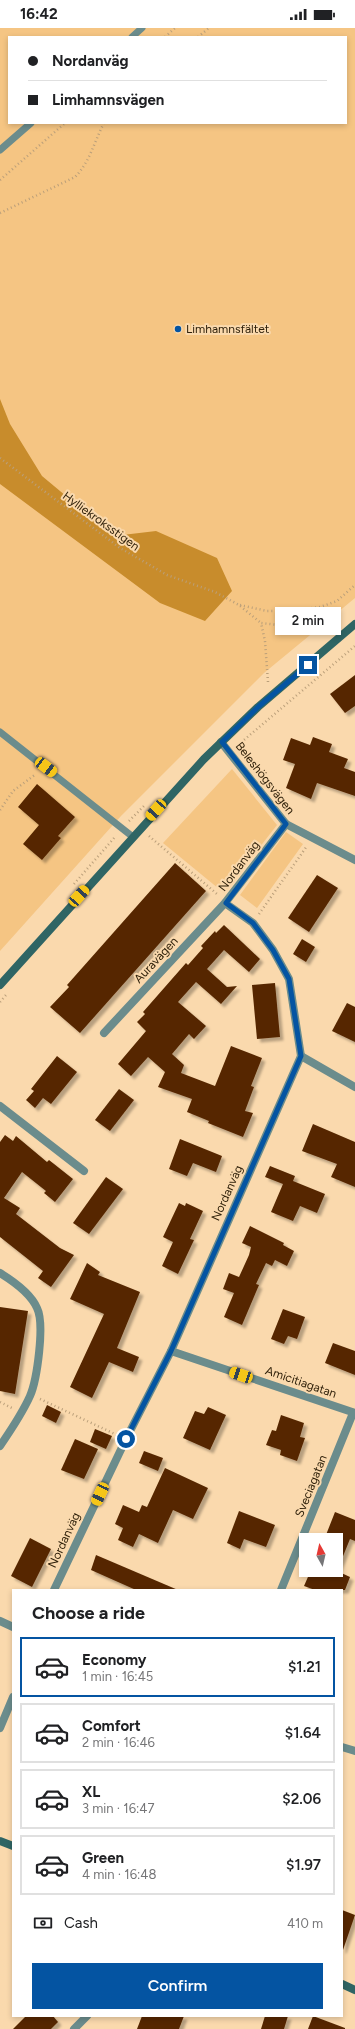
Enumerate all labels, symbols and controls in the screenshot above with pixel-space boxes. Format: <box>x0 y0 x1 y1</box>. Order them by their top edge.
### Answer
text: 16:42 <box>20 5 58 23</box>
text: Nordanväg <box>52 52 129 70</box>
text: Limhamnsvägen <box>52 91 164 109</box>
place label: Limhamnsfältet <box>186 322 270 336</box>
marker: Limhamnsfältet <box>173 324 183 334</box>
street label: Hylliekroksstigen <box>60 488 142 554</box>
callout: 2 min <box>275 607 341 635</box>
text: 2 min <box>292 613 324 628</box>
route end <box>299 656 317 674</box>
street label: Beleshögsvägen <box>233 739 298 817</box>
car <box>33 755 59 779</box>
car <box>144 797 168 823</box>
street label: Nordanväg <box>216 838 262 894</box>
car <box>67 883 91 909</box>
street label: Auravägen <box>131 934 181 986</box>
street label: Nordanväg <box>209 1163 245 1223</box>
street label: Amicitiagatan <box>264 1363 339 1401</box>
car <box>228 1365 254 1385</box>
route start <box>117 1430 135 1448</box>
street label: Sveciagatan <box>292 1453 330 1519</box>
car <box>89 1481 111 1507</box>
street label: Nordanväg <box>45 1510 83 1570</box>
north arrow <box>299 1533 343 1577</box>
map controls <box>299 1533 343 1577</box>
text: Choose a ride <box>32 1602 145 1624</box>
icon: car <box>34 1649 70 1685</box>
text: Economy <box>82 1651 147 1669</box>
text: $1.21 <box>288 1658 321 1676</box>
text: 1 min · 16:45 <box>82 1669 153 1684</box>
icon: car <box>34 1715 70 1751</box>
text: Comfort <box>82 1717 141 1735</box>
text: $1.64 <box>285 1724 321 1742</box>
text: 2 min · 16:46 <box>82 1735 155 1750</box>
icon: car <box>34 1781 70 1817</box>
text: XL <box>82 1783 100 1801</box>
text: $2.06 <box>282 1790 321 1808</box>
text: 3 min · 16:47 <box>82 1801 154 1816</box>
icon: car <box>34 1847 70 1883</box>
text: Green <box>82 1849 124 1867</box>
text: $1.97 <box>286 1856 321 1874</box>
text: 4 min · 16:48 <box>82 1867 156 1882</box>
icon: cash <box>32 1912 54 1934</box>
text: Cash <box>64 1914 98 1932</box>
text: 410 m <box>287 1916 323 1931</box>
button: Confirm <box>32 1963 323 2009</box>

